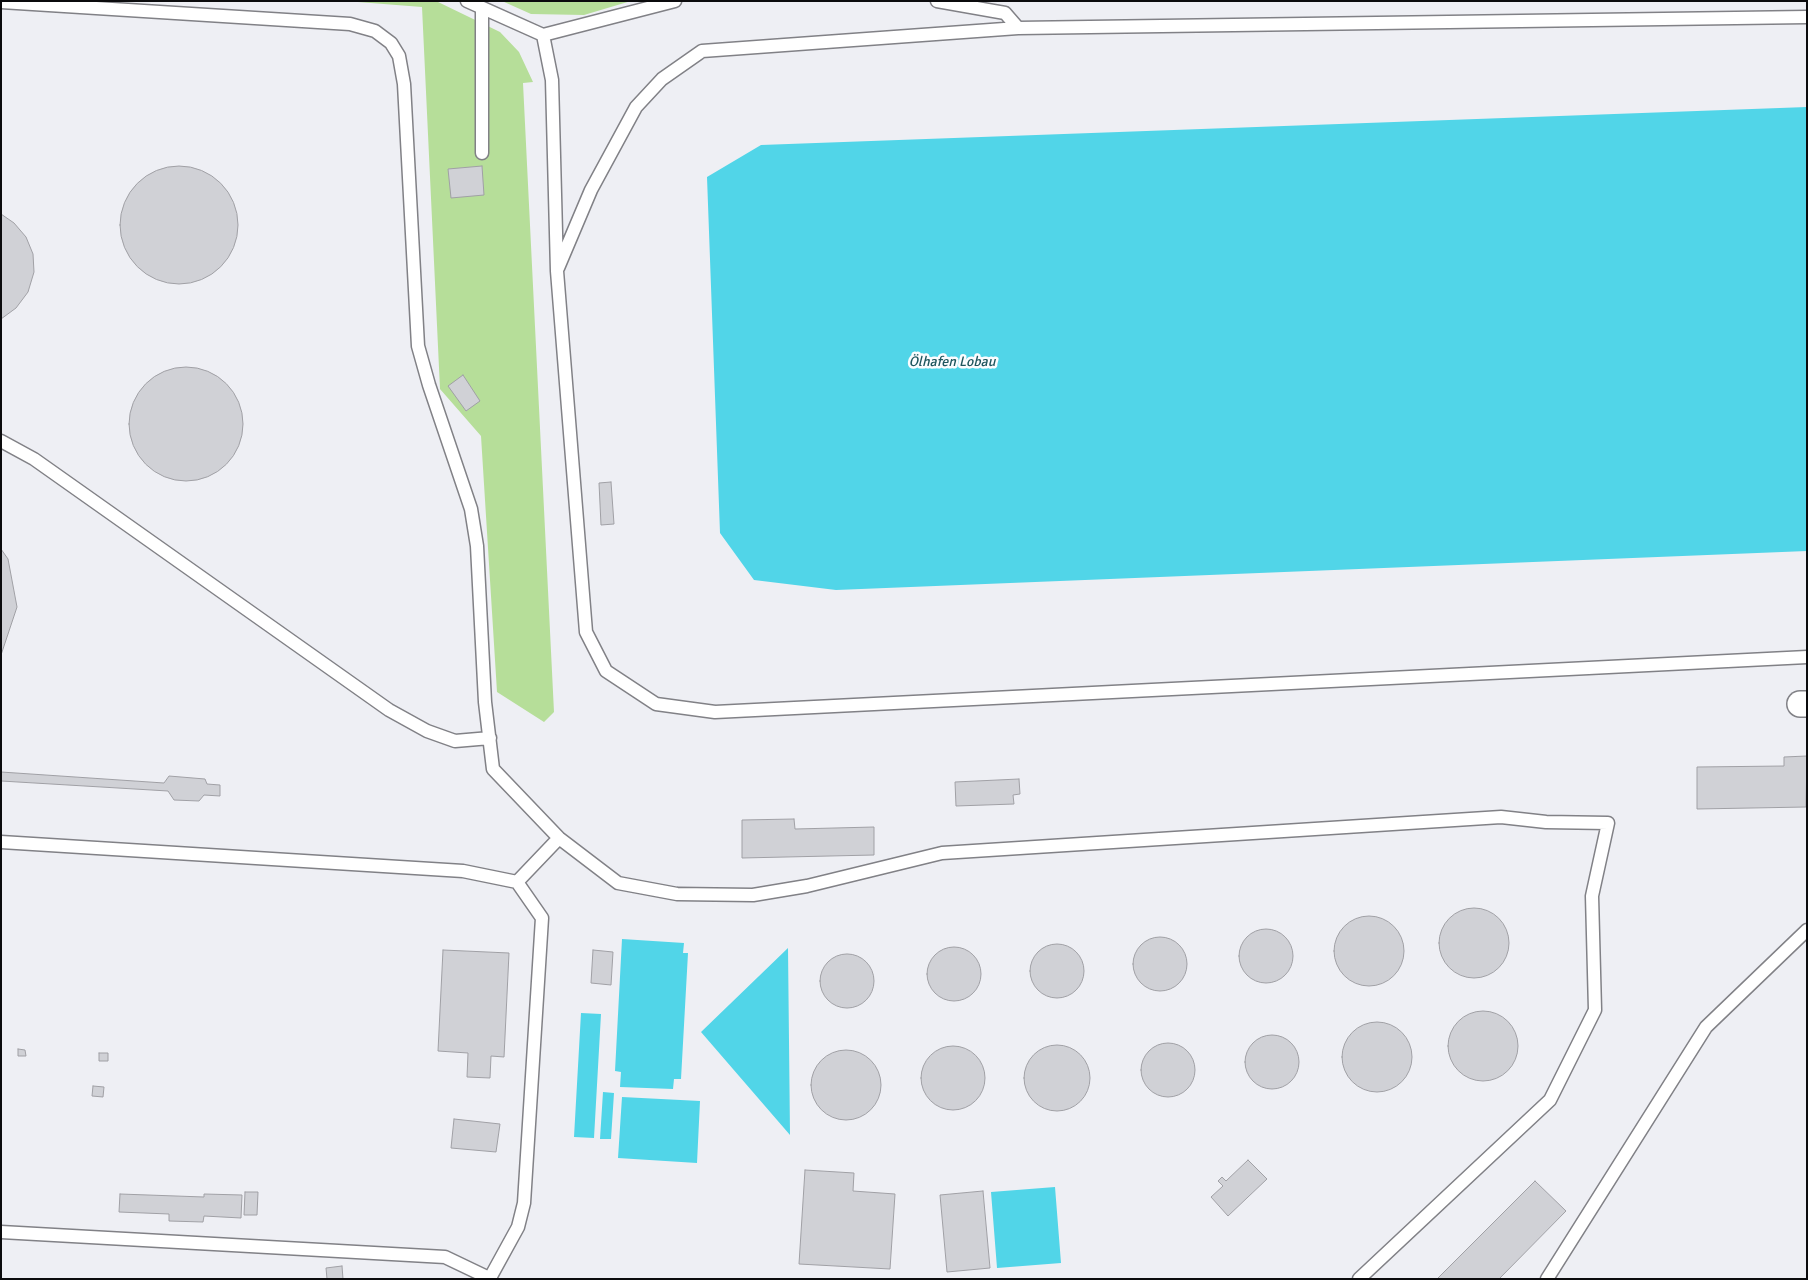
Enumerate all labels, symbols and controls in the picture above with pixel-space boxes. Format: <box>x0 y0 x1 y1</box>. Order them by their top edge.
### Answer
water label: Ölhafen Lobau <box>909 354 995 370</box>

